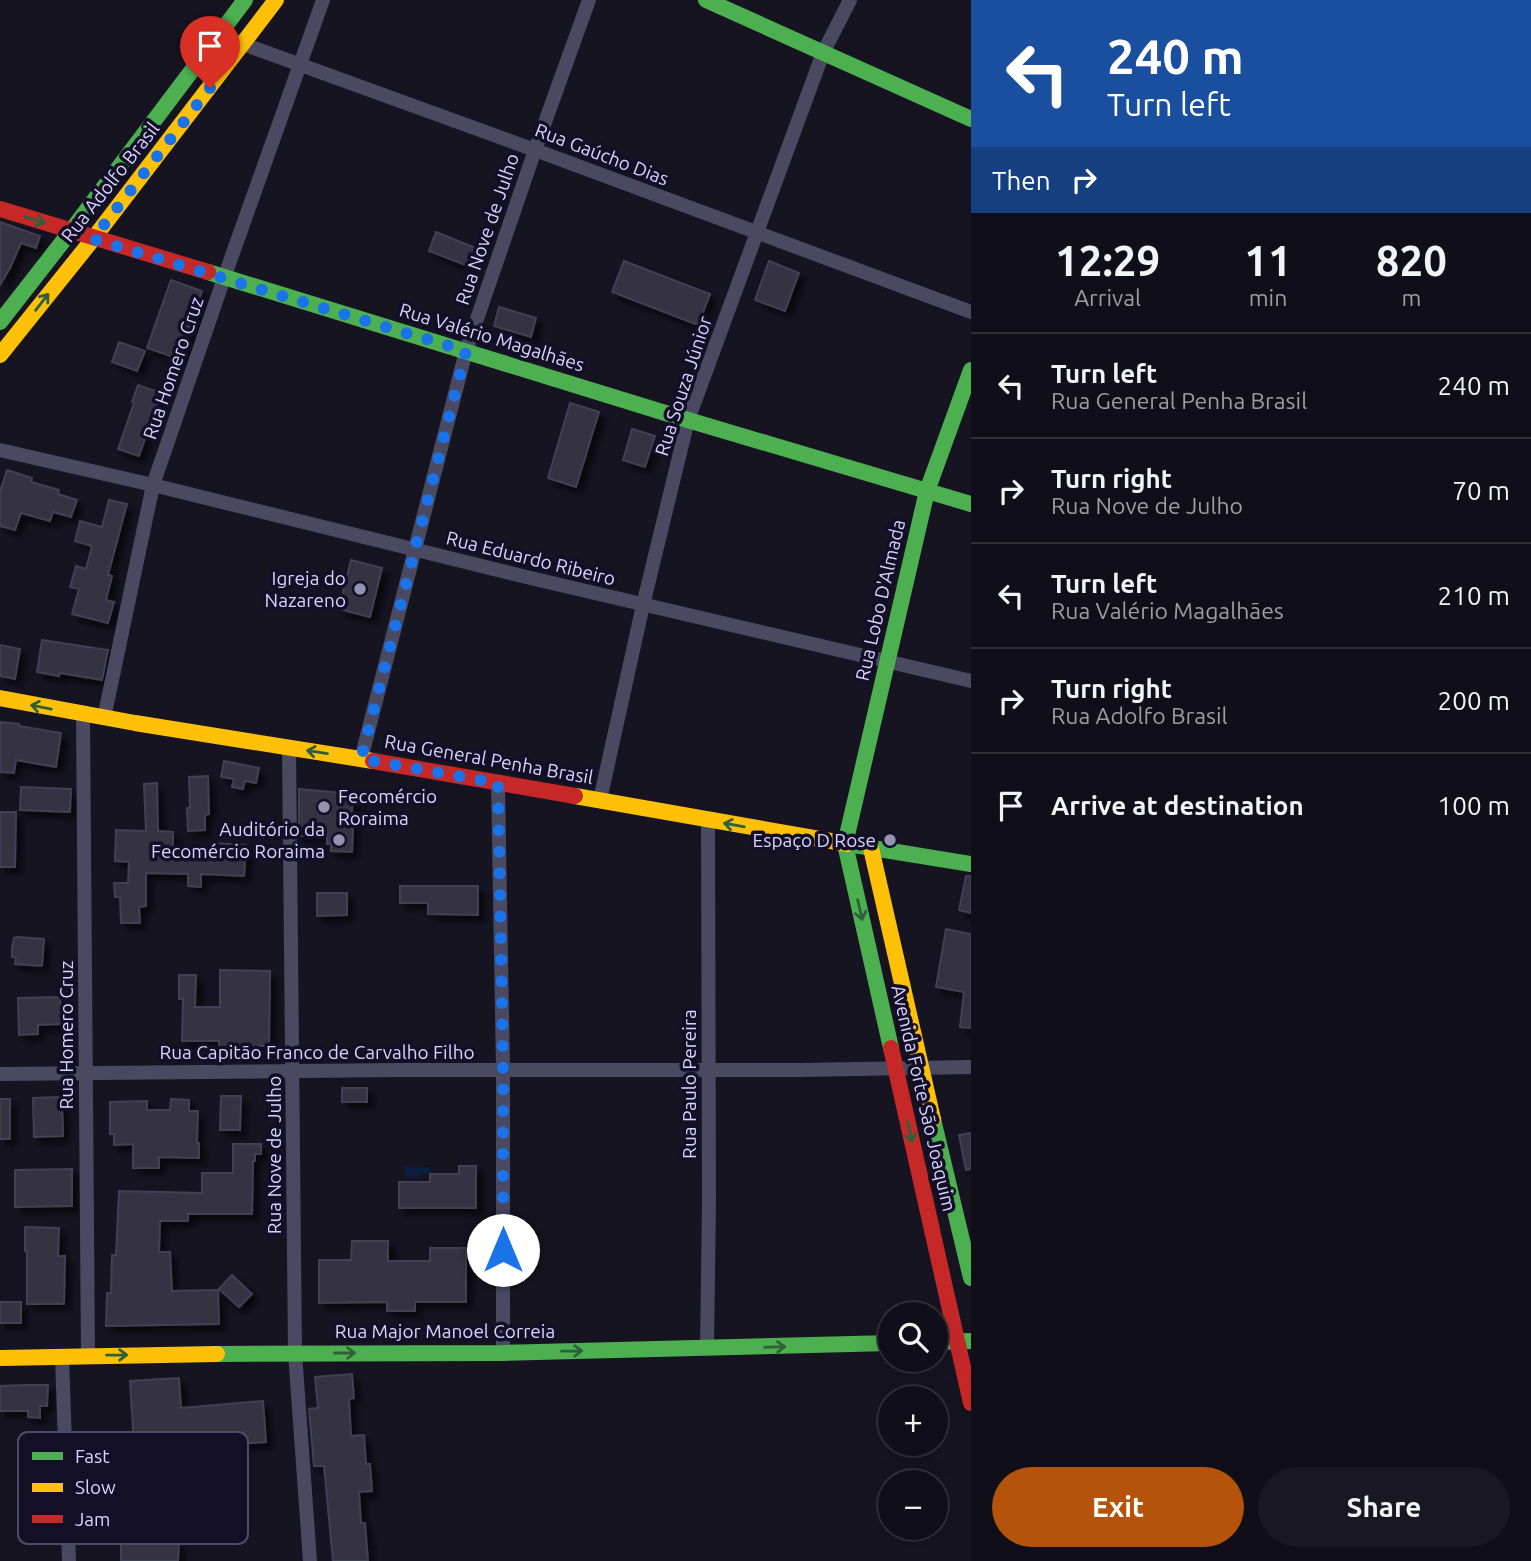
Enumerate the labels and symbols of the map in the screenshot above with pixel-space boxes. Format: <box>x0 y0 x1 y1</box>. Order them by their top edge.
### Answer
pin <box>180 16 240 88</box>
street label: Rua Adolfo Brasil <box>56 118 164 246</box>
street label: Rua Gaúcho Dias <box>532 118 672 190</box>
street label: Rua Nove de Julho <box>451 150 523 308</box>
one-way arrow <box>24 215 46 228</box>
one-way arrow <box>35 293 50 311</box>
street label: Rua Homero Cruz <box>138 294 208 442</box>
street label: Rua Valério Magalhães <box>397 298 587 376</box>
street label: Rua Souza Júnior <box>650 313 716 459</box>
street label: Rua Lobo D'Almada <box>851 517 909 683</box>
street label: Rua Eduardo Ribeiro <box>444 526 618 590</box>
place label: Igreja do Nazareno <box>265 567 346 611</box>
marker: Igreja do Nazareno <box>352 581 368 597</box>
one-way arrow <box>30 699 53 713</box>
street label: Rua General Penha Brasil <box>383 730 595 788</box>
one-way arrow <box>306 745 329 758</box>
place label: Fecomércio Roraima <box>338 785 437 829</box>
marker: Fecomércio Roraima <box>316 799 332 815</box>
place label: Auditório da Fecomércio Roraima <box>151 818 325 862</box>
one-way arrow <box>724 818 746 831</box>
place label: Espaço D Rose <box>753 829 876 851</box>
marker: Auditório da Fecomércio Roraima <box>331 832 347 848</box>
marker: Espaço D Rose <box>882 832 898 848</box>
one-way arrow <box>854 898 868 921</box>
street label: Rua Homero Cruz <box>55 960 77 1110</box>
street label: Avenida Forte São Joaquim <box>887 983 961 1213</box>
street label: Rua Paulo Pereira <box>678 1009 700 1159</box>
street label: Rua Capitão Franco de Carvalho Filho <box>159 1041 475 1063</box>
street label: Rua Nove de Julho <box>263 1076 285 1234</box>
one-way arrow <box>904 1120 917 1143</box>
position arrow <box>466 1213 540 1287</box>
street label: Rua Major Manoel Correia <box>335 1320 555 1342</box>
one-way arrow <box>763 1340 786 1353</box>
one-way arrow <box>560 1344 583 1358</box>
one-way arrow <box>333 1346 356 1360</box>
one-way arrow <box>105 1348 128 1362</box>
legend <box>18 1432 248 1544</box>
text: Fast <box>75 1445 110 1467</box>
text: Slow <box>75 1476 116 1498</box>
text: Jam <box>75 1508 111 1530</box>

